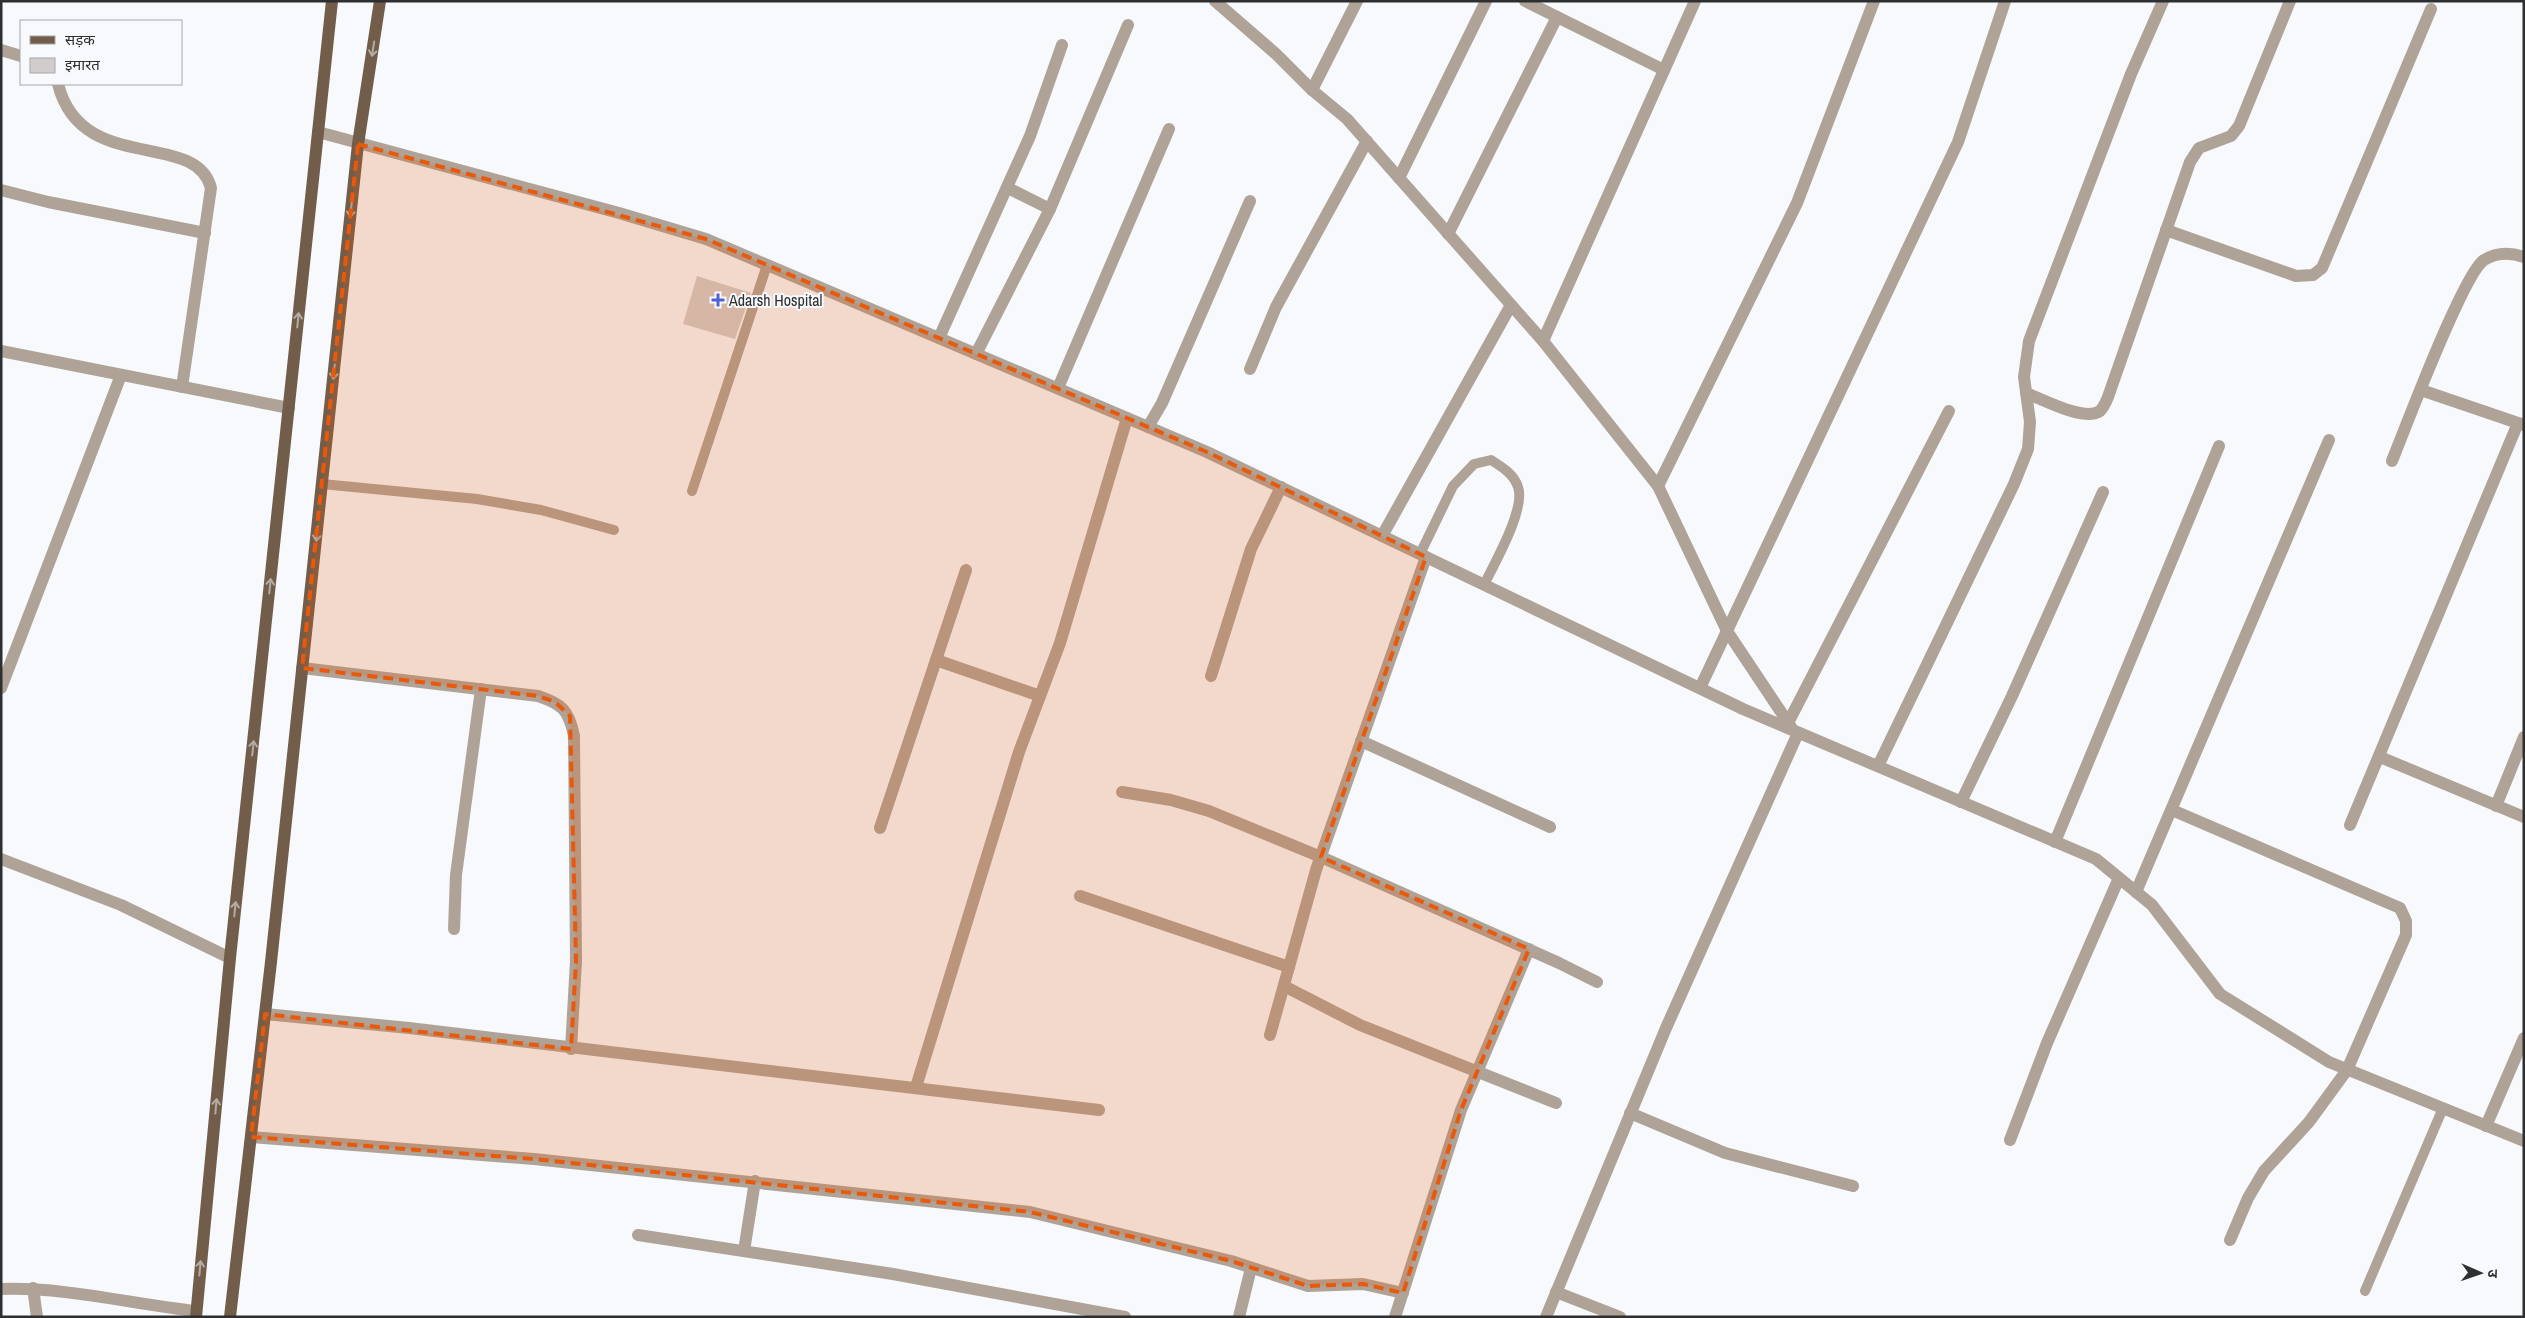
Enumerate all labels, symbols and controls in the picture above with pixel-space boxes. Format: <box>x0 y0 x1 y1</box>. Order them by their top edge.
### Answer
legend <box>20 20 182 85</box>
text: सड़क <box>65 29 95 50</box>
one-way arrow <box>367 41 377 57</box>
text: इमारत <box>65 54 100 75</box>
one-way arrow <box>346 202 356 218</box>
place label: Adarsh Hospital <box>728 289 822 311</box>
marker: Adarsh Hospital <box>711 293 725 307</box>
one-way arrow <box>294 312 303 328</box>
one-way arrow <box>329 364 339 380</box>
one-way arrow <box>312 525 322 541</box>
one-way arrow <box>265 578 275 594</box>
one-way arrow <box>248 740 258 756</box>
one-way arrow <box>230 901 240 917</box>
one-way arrow <box>211 1099 221 1115</box>
north arrow <box>2455 1248 2505 1298</box>
one-way arrow <box>195 1261 205 1277</box>
text: उ <box>2484 1269 2502 1279</box>

